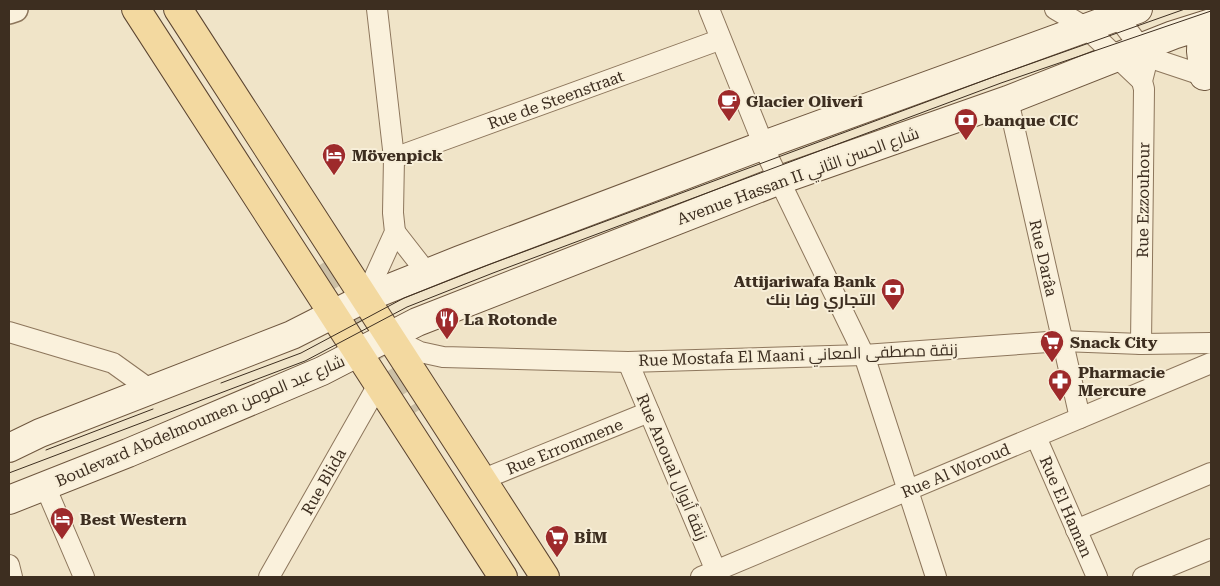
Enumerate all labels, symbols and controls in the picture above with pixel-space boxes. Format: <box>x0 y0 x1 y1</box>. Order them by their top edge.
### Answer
street label: Rue de Steenstraat <box>485 66 626 133</box>
cafe icon: Glacier Oliveri <box>716 88 742 122</box>
place label: Glacier Oliveri <box>746 92 863 111</box>
bank icon: banque CIC <box>953 107 979 141</box>
place label: banque CIC <box>984 111 1078 130</box>
street label: Avenue Hassan II شارع الحسن الثاني <box>674 123 923 232</box>
hotel icon: Mövenpick <box>321 142 347 176</box>
street label: Rue Ezzouhour <box>1133 142 1153 258</box>
place label: Mövenpick <box>352 146 443 165</box>
street label: Rue Darâa <box>1026 218 1062 299</box>
place label: Attijariwafa Bank التجاري وفا بنك <box>734 272 876 312</box>
bank icon: Attijariwafa Bank التجاري وفا بنك <box>880 277 906 311</box>
restaurant icon: La Rotonde <box>434 306 460 340</box>
place label: La Rotonde <box>464 310 557 329</box>
supermarket icon: Snack City <box>1039 329 1065 363</box>
place label: Snack City <box>1070 333 1158 352</box>
street label: Rue Mostafa El Maani زنقة مصطفى المعاني <box>638 340 958 374</box>
street label: Boulevard Abdelmoumen شارع عبد المومن <box>53 351 348 493</box>
place label: Pharmacie Mercure <box>1078 363 1165 400</box>
pharmacy icon: Pharmacie Mercure <box>1047 368 1073 402</box>
street label: Rue Anoual زنقة أنوال <box>632 391 711 544</box>
street label: Rue Errommene <box>503 414 626 478</box>
street label: Rue Al Woroud <box>898 439 1013 501</box>
street label: Rue Blida <box>297 444 350 518</box>
street label: Rue El Haman <box>1036 453 1097 560</box>
hotel icon: Best Western <box>49 506 75 540</box>
place label: Best Western <box>80 510 187 529</box>
supermarket icon: BİM <box>544 524 570 558</box>
place label: BİM <box>574 528 607 547</box>

